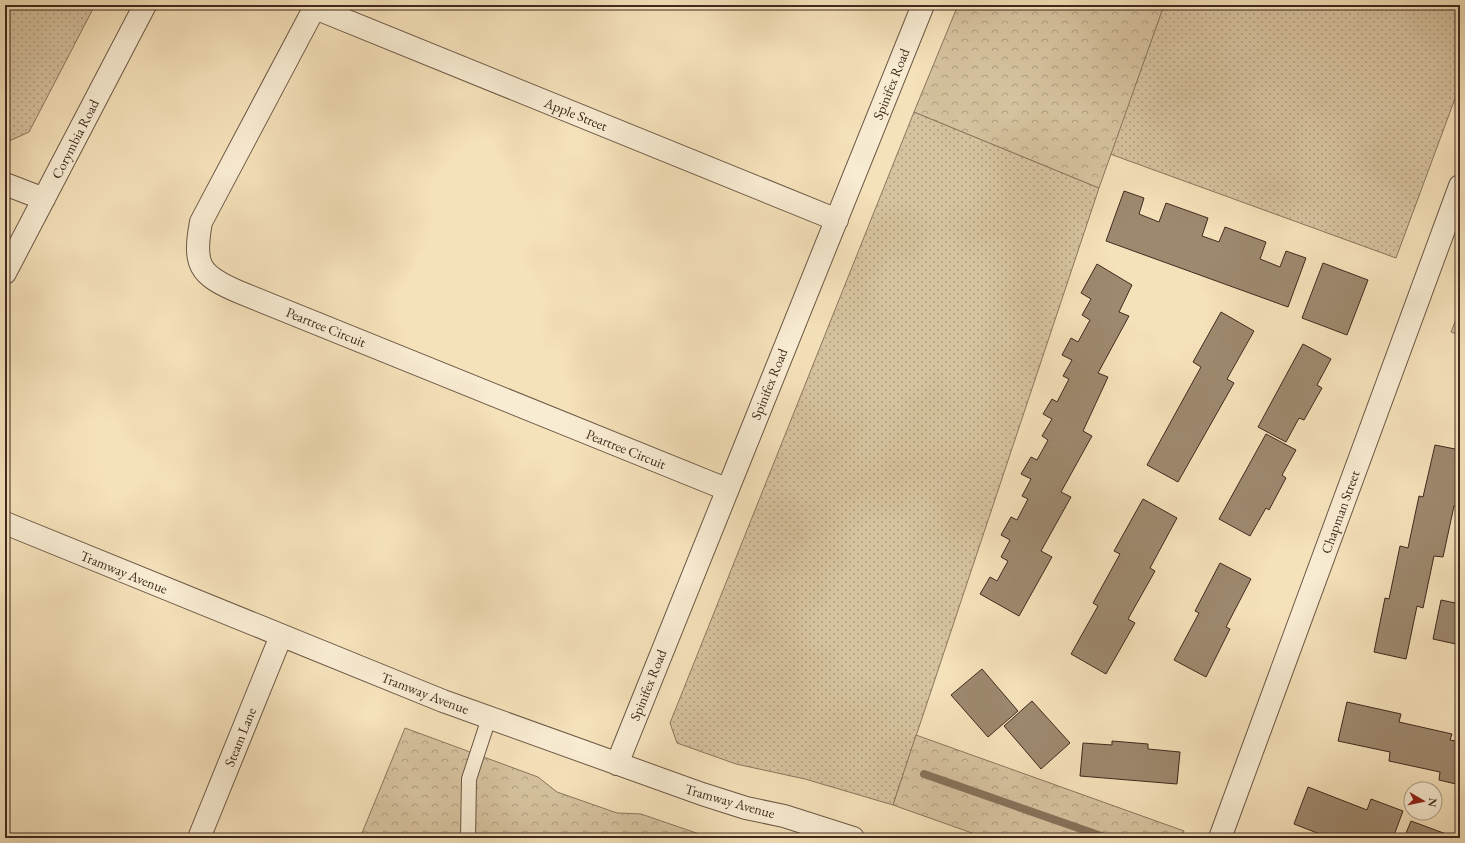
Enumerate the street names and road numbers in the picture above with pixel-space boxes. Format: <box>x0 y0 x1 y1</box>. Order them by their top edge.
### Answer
street label: Spinifex Road <box>869 45 914 122</box>
street label: Apple Street <box>541 93 611 135</box>
street label: Corymbia Road <box>47 95 103 182</box>
street label: Peartree Circuit <box>284 303 369 351</box>
street label: Spinifex Road <box>747 345 792 422</box>
street label: Peartree Circuit <box>584 425 669 473</box>
street label: Chapman Street <box>1317 467 1364 556</box>
street label: Tramway Avenue <box>78 546 171 598</box>
street label: Spinifex Road <box>626 646 671 723</box>
street label: Tramway Avenue <box>378 668 472 718</box>
street label: Steam Lane <box>220 704 260 769</box>
street label: Tramway Avenue <box>683 780 778 823</box>

